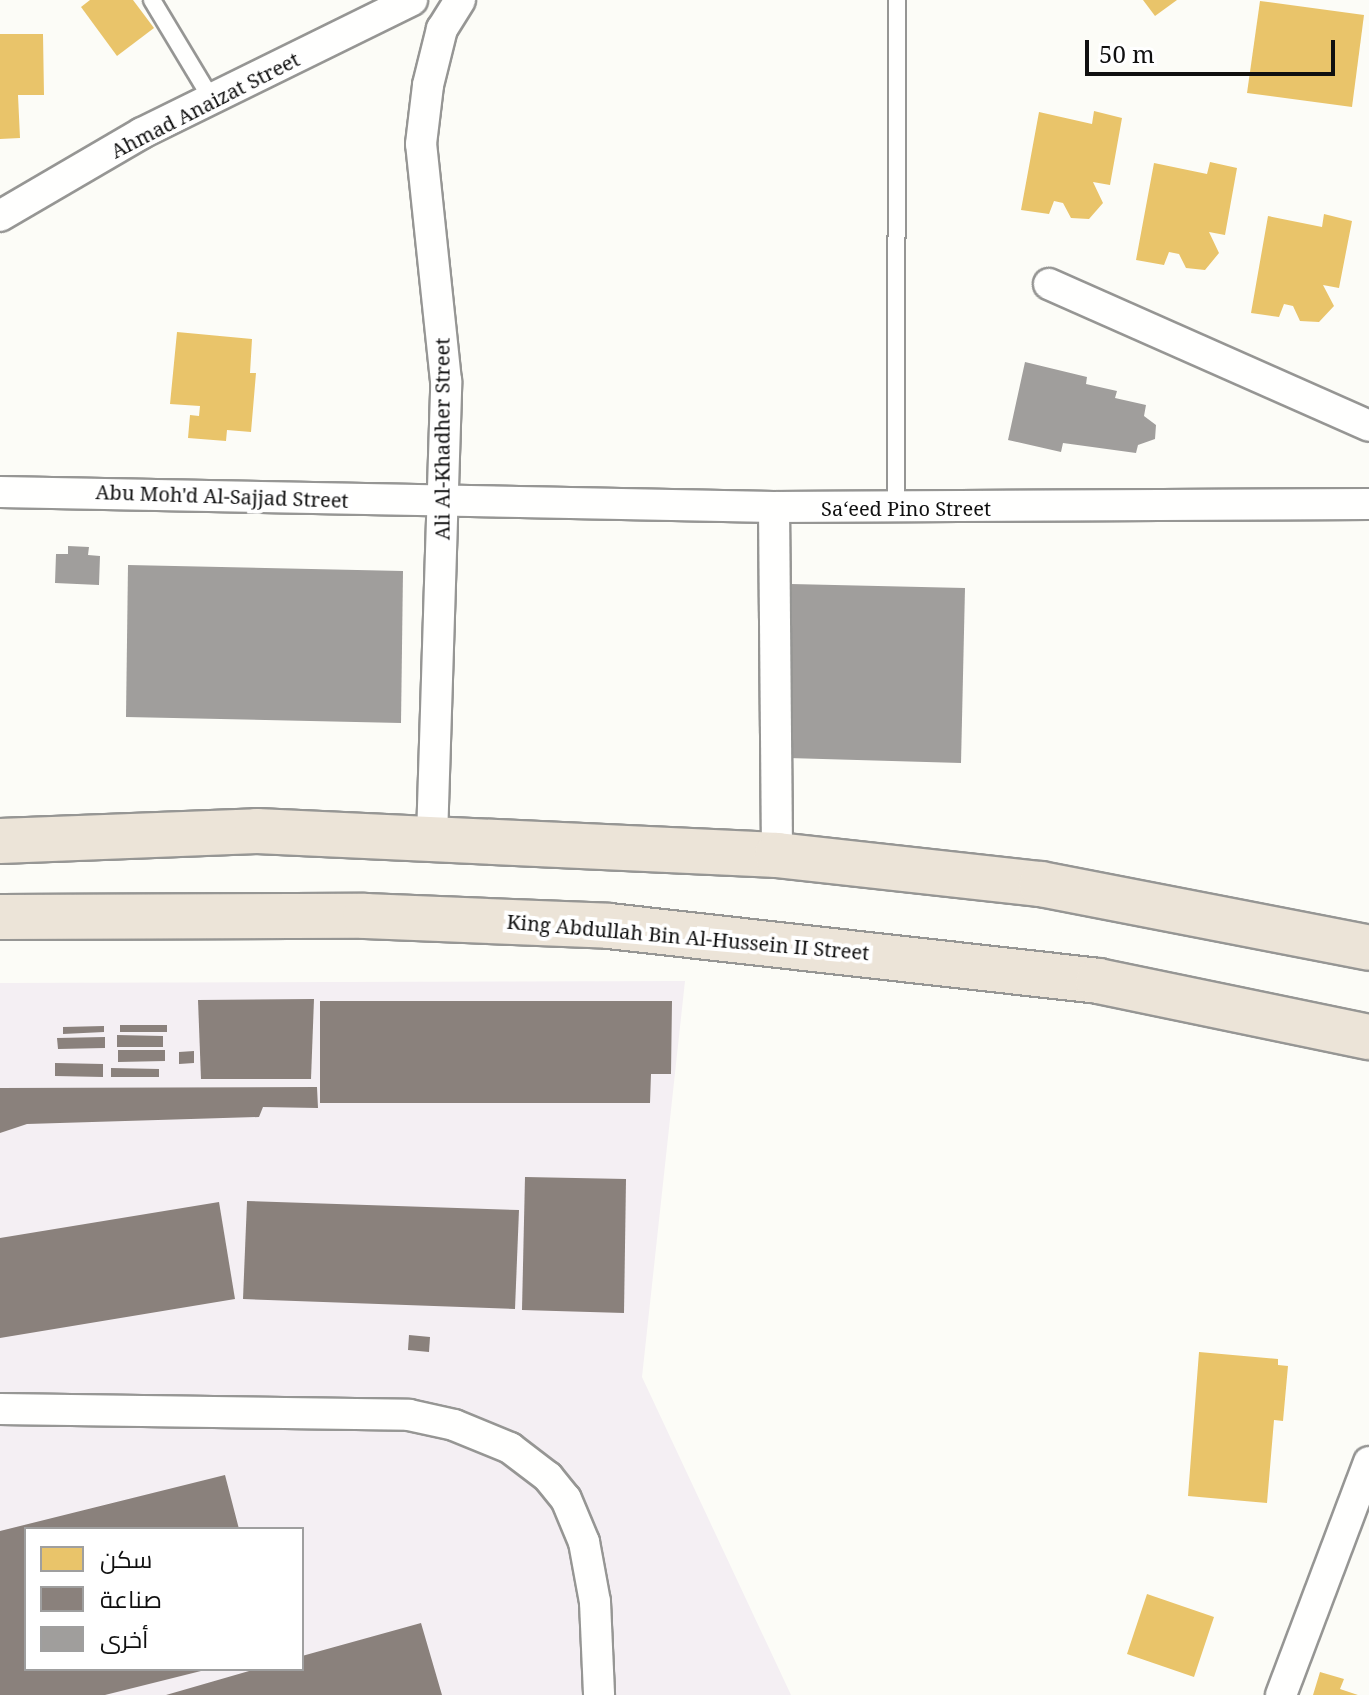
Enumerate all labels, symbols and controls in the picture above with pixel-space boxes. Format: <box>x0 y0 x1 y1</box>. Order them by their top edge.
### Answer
scale bar <box>1089 24 1339 74</box>
text: 50 m <box>1099 37 1155 70</box>
street label: Ahmad Anaizat Street <box>107 47 303 163</box>
street label: Ali Al-Khadher Street <box>430 338 454 540</box>
street label: Abu Moh'd Al-Sajjad Street <box>95 480 349 512</box>
street label: Sa‘eed Pino Street <box>821 496 991 520</box>
street label: King Abdullah Bin Al-Hussein II Street <box>506 909 870 965</box>
legend <box>24 1527 304 1671</box>
text: سكن <box>100 1542 152 1575</box>
text: صناعة <box>100 1582 162 1615</box>
text: أخرى <box>100 1622 148 1655</box>

